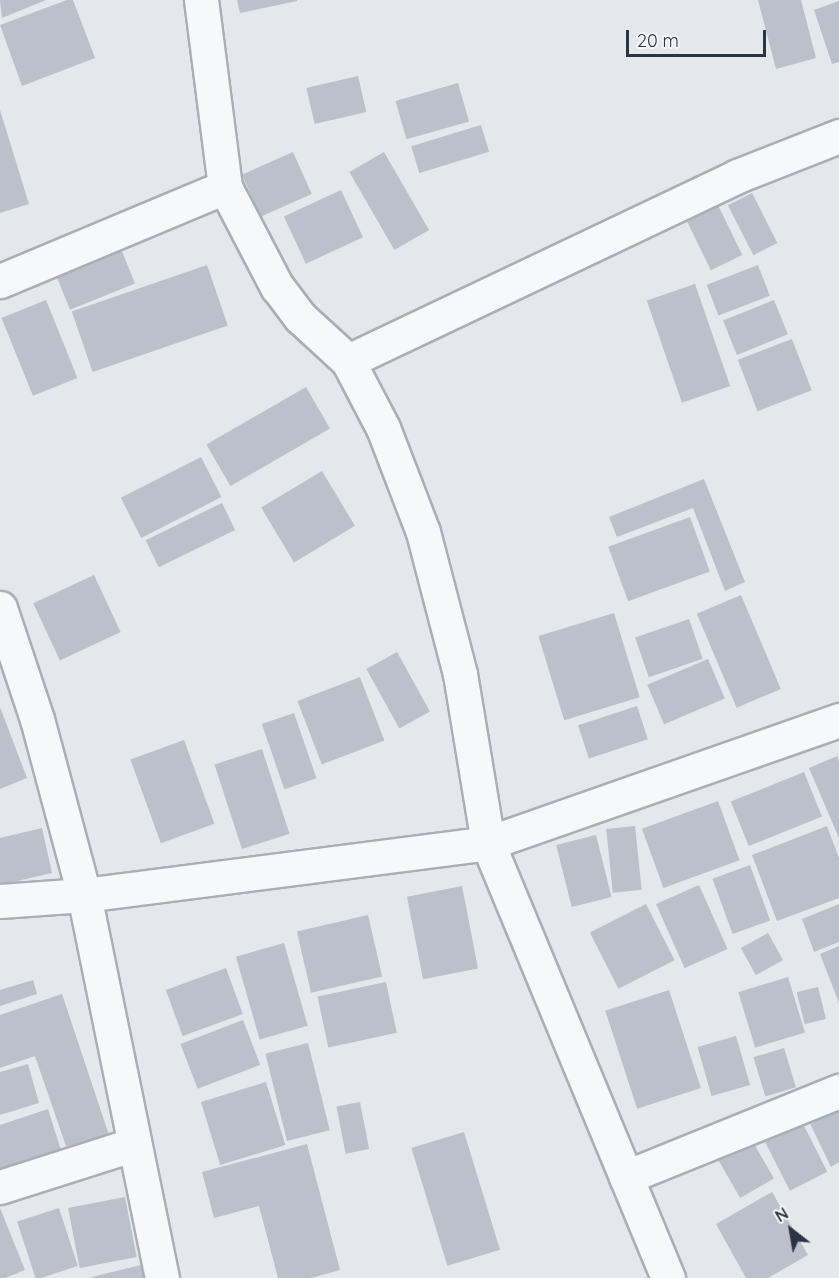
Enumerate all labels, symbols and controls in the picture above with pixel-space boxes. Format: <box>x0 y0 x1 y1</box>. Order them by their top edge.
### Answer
scale bar <box>629 18 768 56</box>
text: 20 m <box>637 29 679 52</box>
north arrow <box>761 1200 821 1260</box>
text: N <box>772 1203 792 1226</box>

